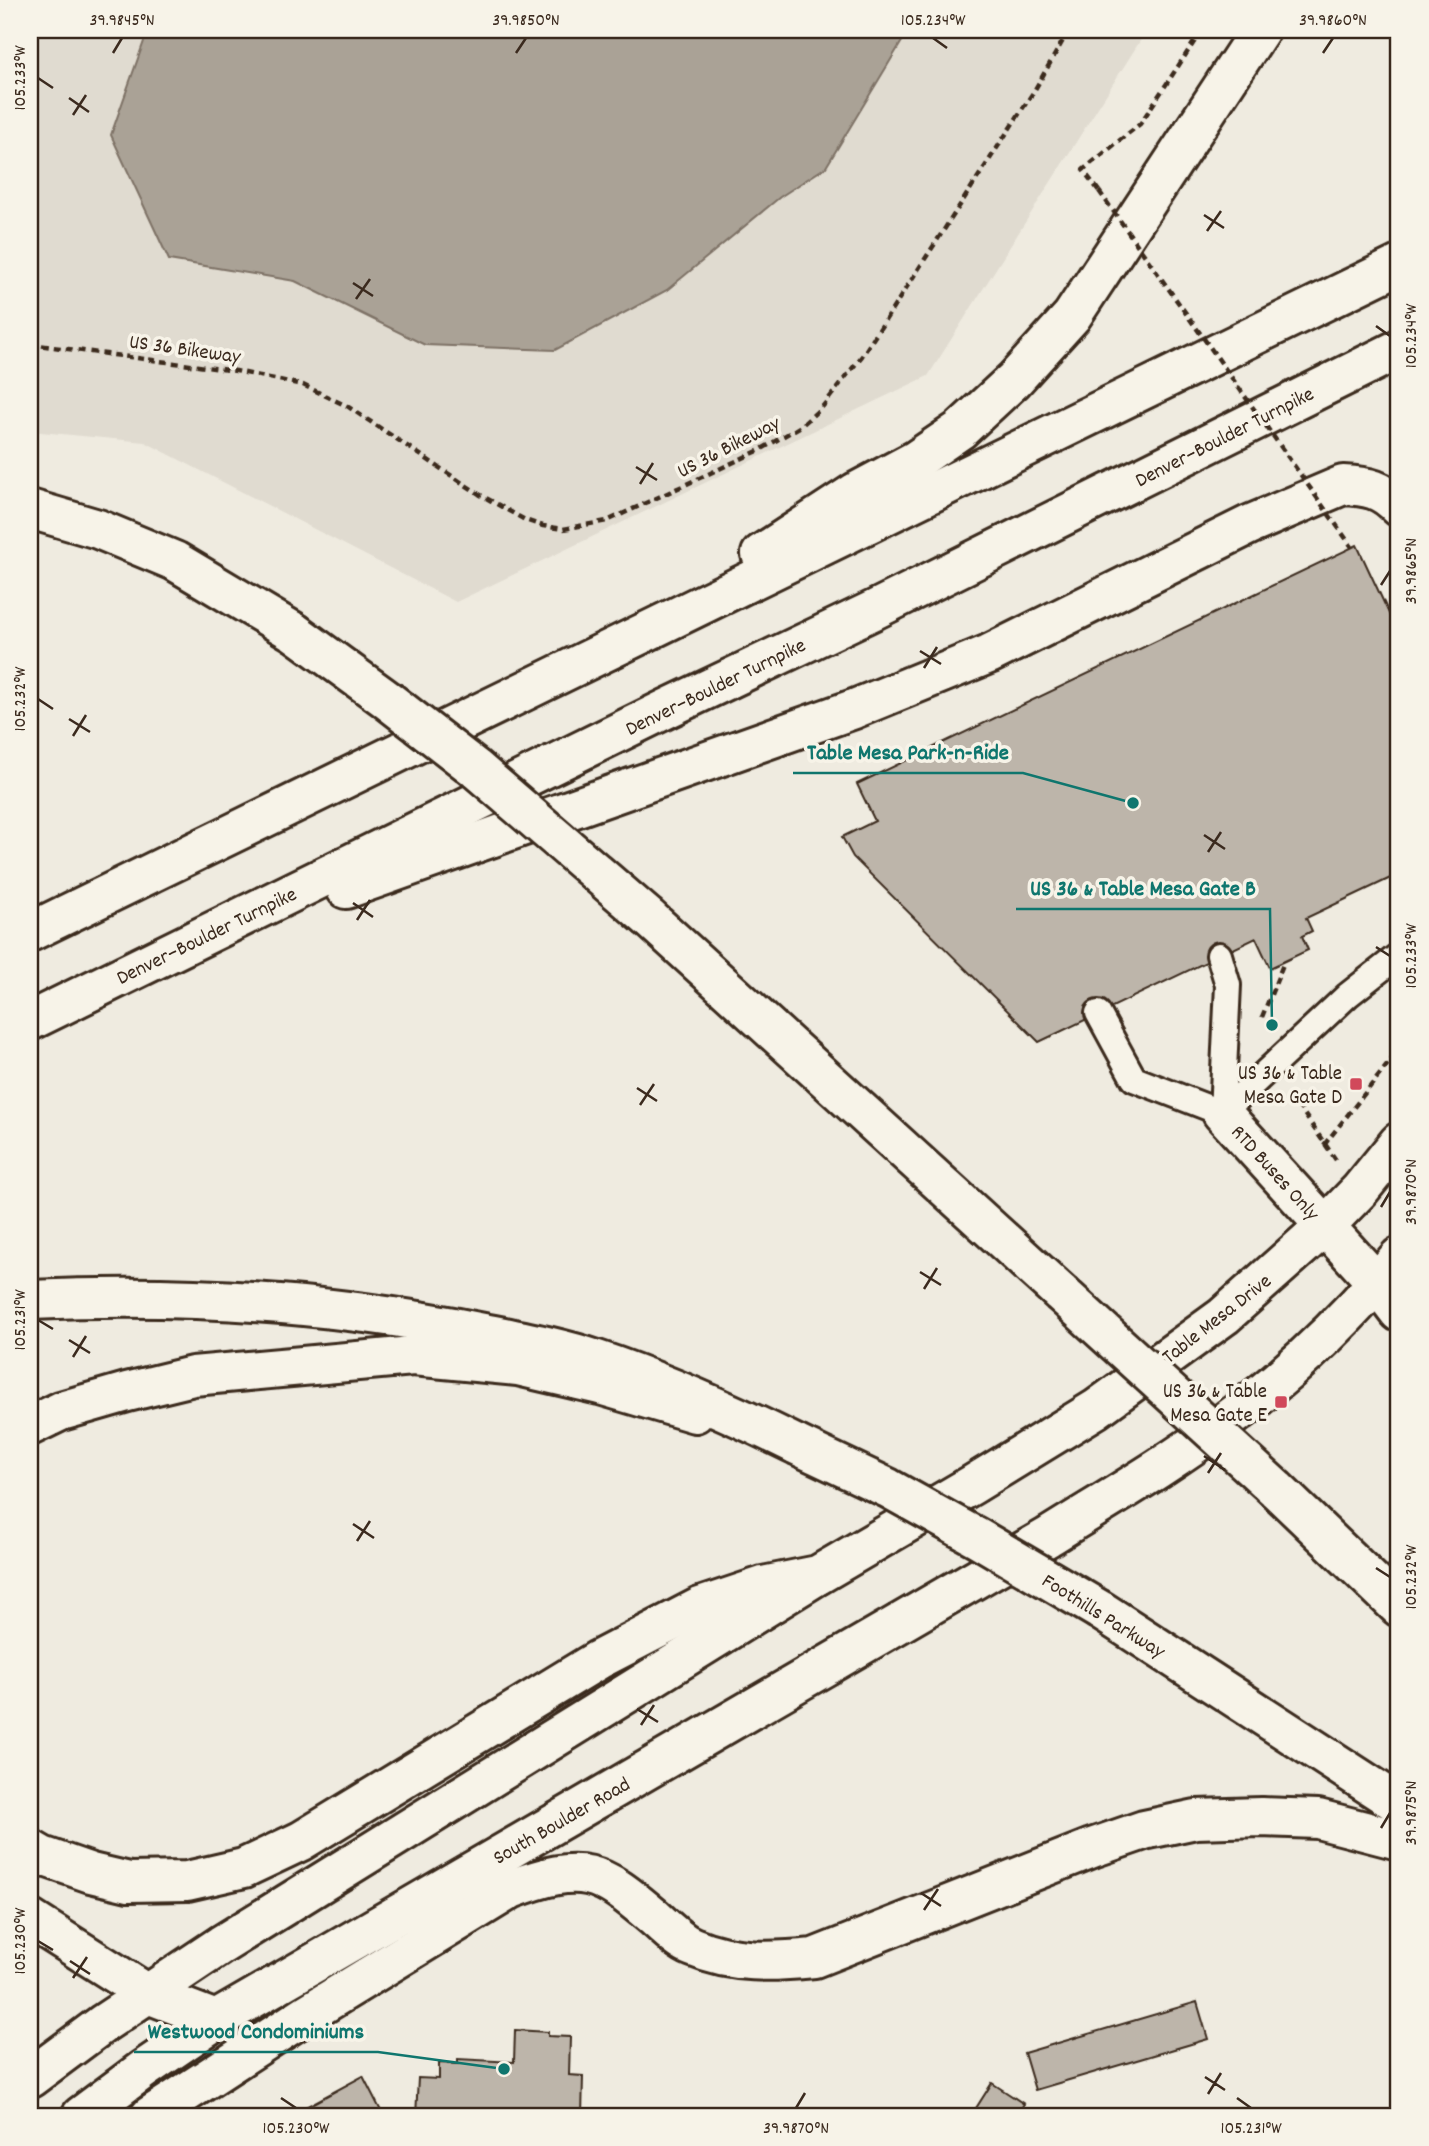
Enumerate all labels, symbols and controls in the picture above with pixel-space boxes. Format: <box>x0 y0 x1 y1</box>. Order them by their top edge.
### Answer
text: 39.9845°N <box>89 9 155 34</box>
text: 39.9850°N <box>492 9 560 34</box>
text: 105.234°W <box>901 9 966 34</box>
text: 39.9860°N <box>1299 9 1367 34</box>
text: 105.233°W <box>9 45 34 111</box>
text: 105.234°W <box>1400 303 1425 368</box>
street label: US 36 Bikeway <box>127 328 243 374</box>
street label: Denver–Boulder Turnpike <box>1131 381 1320 497</box>
street label: US 36 Bikeway <box>673 410 787 487</box>
text: 39.9865°N <box>1400 538 1425 604</box>
street label: Denver–Boulder Turnpike <box>621 632 812 745</box>
text: 105.232°W <box>9 666 34 731</box>
callout: Table Mesa Park-n-Ride <box>793 729 1023 773</box>
text: Table Mesa Park-n-Ride <box>807 738 1009 771</box>
callout: US 36 & Table Mesa Gate B <box>1016 865 1270 909</box>
text: US 36 & Table Mesa Gate B <box>1030 874 1256 907</box>
street label: Denver–Boulder Turnpike <box>112 881 303 994</box>
text: 105.233°W <box>1400 923 1425 989</box>
place label: US 36 & Table Mesa Gate D <box>1238 1060 1342 1114</box>
marker: US 36 & Table Mesa Gate D <box>1348 1076 1364 1092</box>
street label: RTD Buses Only <box>1222 1119 1325 1229</box>
text: 39.9870°N <box>1400 1159 1425 1225</box>
street label: Table Mesa Drive <box>1157 1268 1279 1373</box>
text: 105.231°W <box>9 1289 34 1350</box>
place label: US 36 & Table Mesa Gate E <box>1163 1378 1267 1432</box>
marker: US 36 & Table Mesa Gate E <box>1273 1394 1289 1410</box>
text: 105.232°W <box>1400 1544 1425 1609</box>
street label: Foothills Parkway <box>1035 1568 1170 1668</box>
street label: South Boulder Road <box>488 1771 637 1874</box>
text: 39.9875°N <box>1400 1781 1425 1845</box>
text: 105.230°W <box>9 1907 34 1974</box>
callout: Westwood Condominiums <box>134 2008 378 2052</box>
text: Westwood Condominiums <box>148 2017 364 2050</box>
text: 105.230°W <box>263 2117 330 2142</box>
text: 39.9870°N <box>763 2117 829 2142</box>
text: 105.231°W <box>1221 2117 1282 2142</box>

